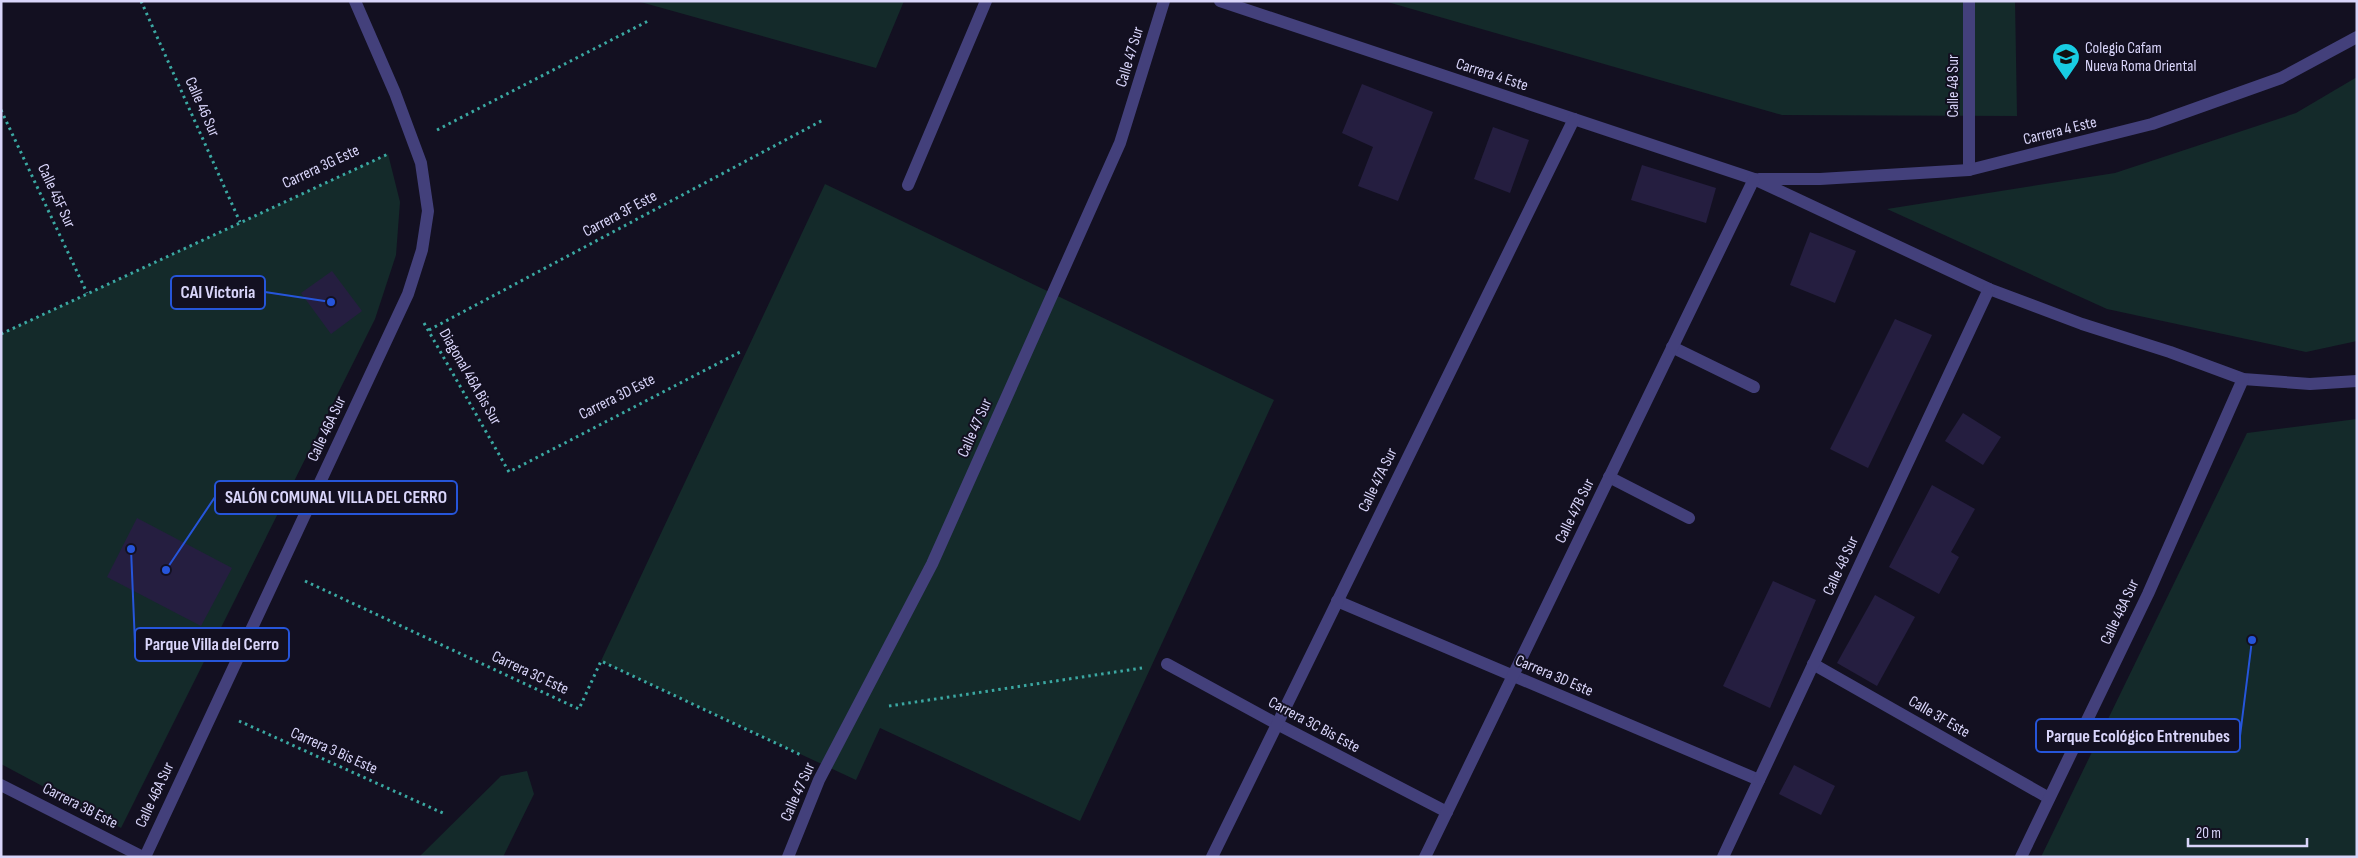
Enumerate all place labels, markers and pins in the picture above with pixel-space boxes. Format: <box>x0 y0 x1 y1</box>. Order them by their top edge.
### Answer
place label: Colegio Cafam Nueva Roma Oriental <box>2085 39 2196 76</box>
school or university icon: Colegio Cafam Nueva Roma Oriental <box>2051 42 2081 81</box>
callout: CAI Victoria <box>171 276 265 309</box>
callout: SALÓN COMUNAL VILLA DEL CERRO <box>215 481 457 514</box>
callout: Parque Villa del Cerro <box>135 628 289 661</box>
callout: Parque Ecológico Entrenubes <box>2036 719 2240 752</box>

